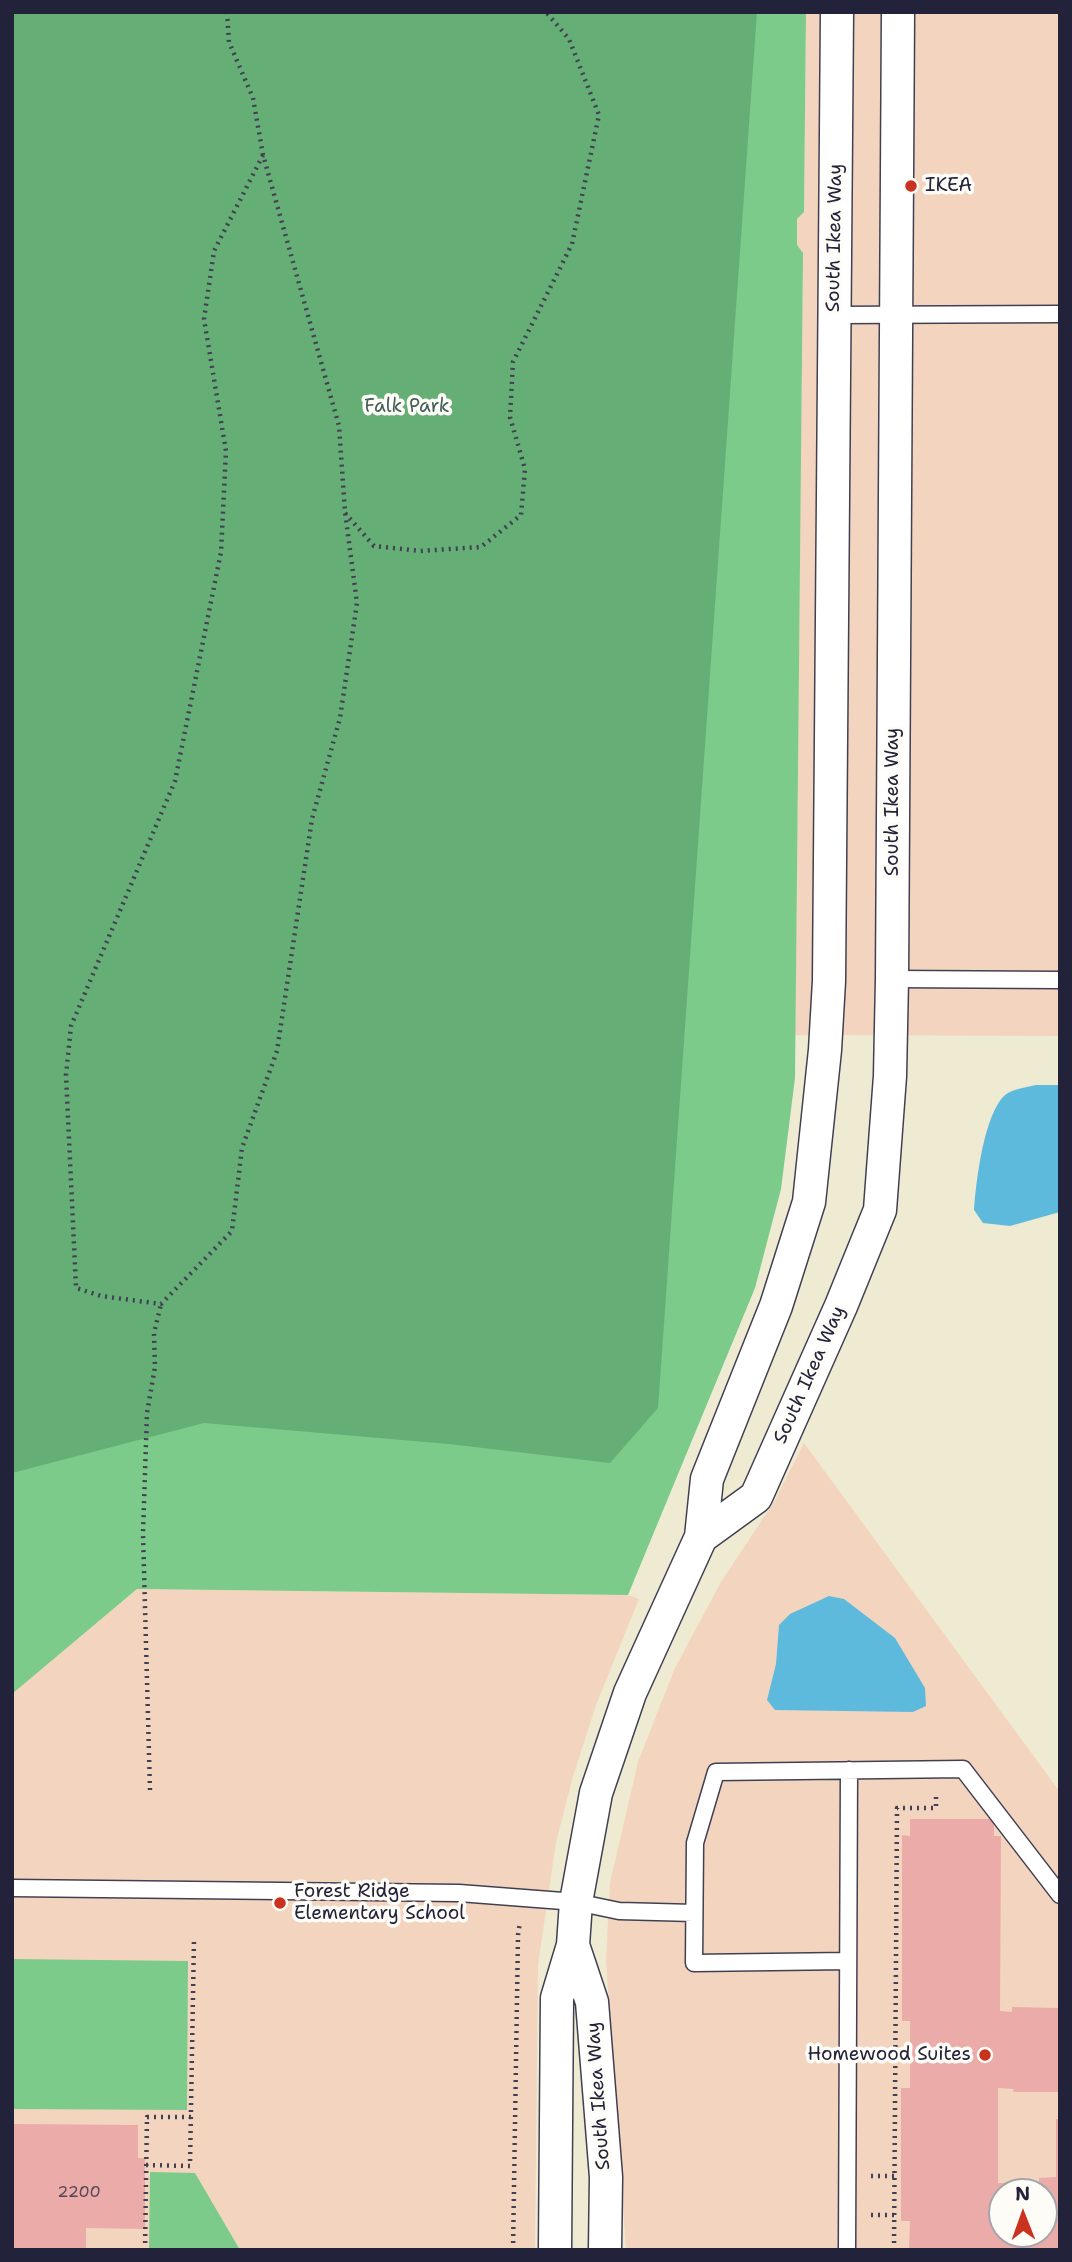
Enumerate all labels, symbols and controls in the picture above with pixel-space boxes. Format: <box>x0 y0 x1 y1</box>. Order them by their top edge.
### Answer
street label: South Ikea Way <box>822 164 848 312</box>
place label: IKEA <box>925 175 972 197</box>
marker: IKEA <box>903 178 919 194</box>
park label: Falk Park <box>364 396 450 418</box>
street label: South Ikea Way <box>882 728 904 876</box>
street label: South Ikea Way <box>769 1303 851 1447</box>
place label: Forest Ridge Elementary School <box>294 1881 465 1925</box>
marker: Forest Ridge Elementary School <box>272 1895 288 1911</box>
street label: South Ikea Way <box>582 2021 616 2171</box>
place label: Homewood Suites <box>807 2044 971 2066</box>
marker: Homewood Suites <box>977 2047 993 2063</box>
north arrow <box>988 2178 1058 2248</box>
text: N <box>1015 2181 1030 2206</box>
house number: 2200 <box>57 2183 101 2203</box>

